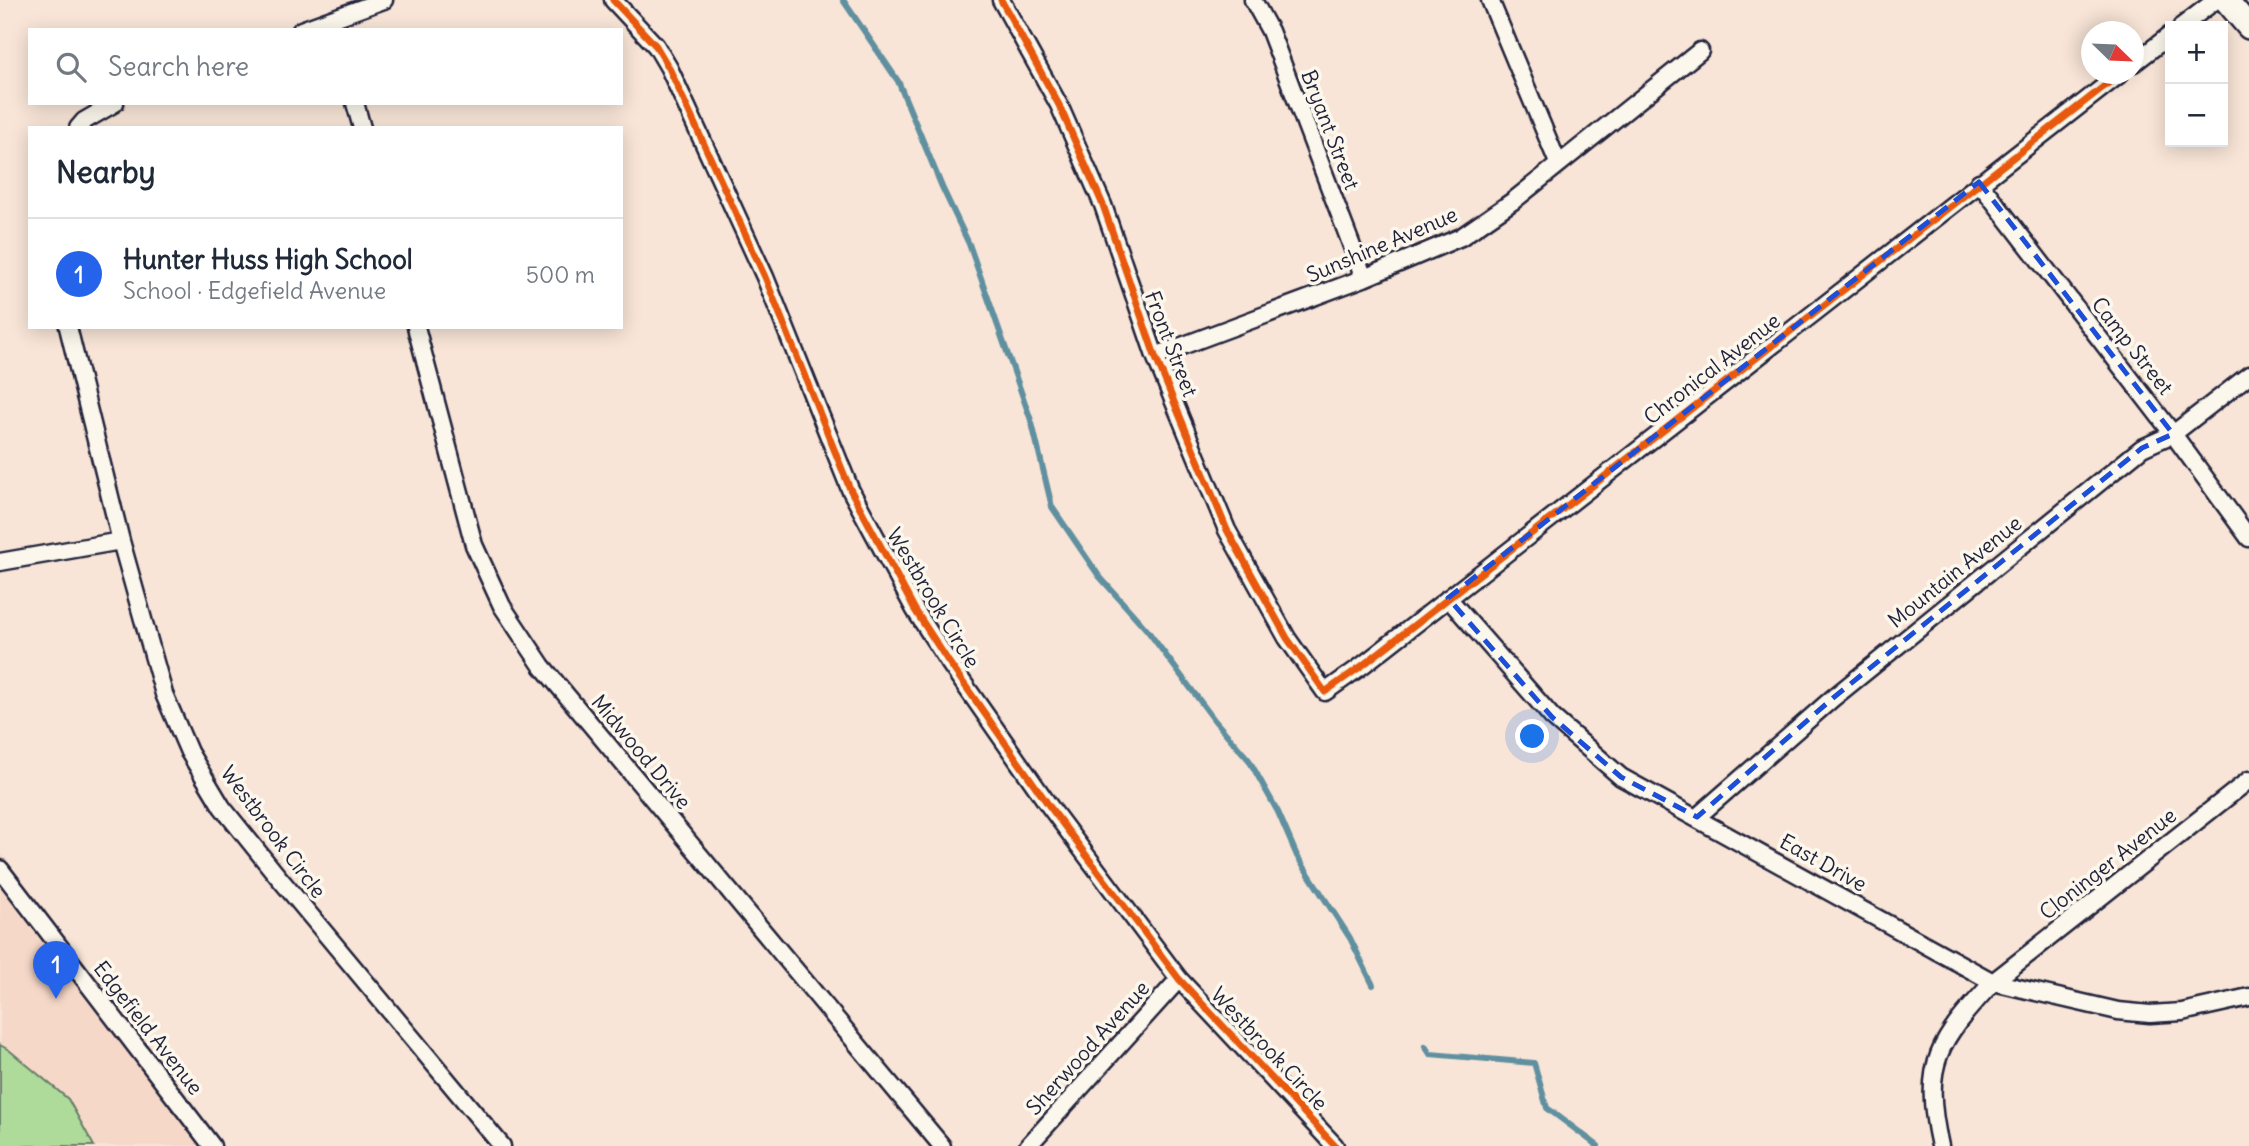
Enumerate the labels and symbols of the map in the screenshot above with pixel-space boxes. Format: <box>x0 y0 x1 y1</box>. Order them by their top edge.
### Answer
north arrow <box>2081 21 2144 84</box>
street label: Bryant Street <box>1295 66 1366 194</box>
street label: Sunshine Avenue <box>1302 201 1461 288</box>
street label: Front Street <box>1139 287 1204 401</box>
street label: Camp Street <box>2086 291 2179 400</box>
street label: Chronical Avenue <box>1638 307 1785 430</box>
street label: Mountain Avenue <box>1882 509 2027 634</box>
street label: Westbrook Circle <box>881 523 986 673</box>
street label: Midwood Drive <box>586 689 697 814</box>
your location <box>1515 719 1549 753</box>
street label: Westbrook Circle <box>215 760 332 903</box>
street label: Cloninger Avenue <box>2034 802 2182 925</box>
street label: East Drive <box>1775 828 1871 897</box>
pin: 1 <box>33 941 79 999</box>
street label: Edgefield Avenue <box>88 955 209 1100</box>
street label: Sherwood Avenue <box>1020 975 1155 1120</box>
street label: Westbrook Circle <box>1205 981 1334 1116</box>

